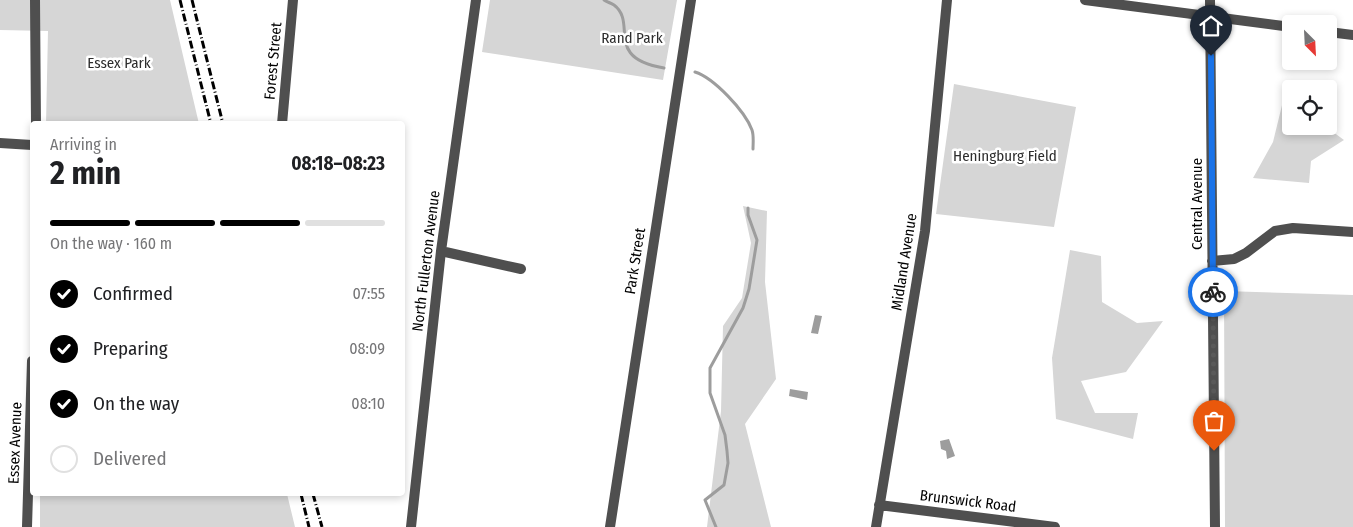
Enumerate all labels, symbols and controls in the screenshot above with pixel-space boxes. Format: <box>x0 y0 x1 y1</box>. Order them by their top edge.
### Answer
pin <box>1190 5 1232 56</box>
icon: home <box>1197 12 1225 40</box>
north arrow <box>1282 15 1338 70</box>
map controls <box>1282 15 1337 135</box>
street label: Forest Street <box>261 21 285 101</box>
park label: Rand Park <box>601 29 663 47</box>
park label: Essex Park <box>87 54 151 72</box>
button: locate <box>1282 80 1337 135</box>
text: Arriving in <box>50 135 117 154</box>
park label: Heningburg Field <box>953 147 1057 165</box>
text: 08:18–08:23 <box>291 152 385 175</box>
text: 2 min <box>50 154 121 192</box>
street label: Central Avenue <box>1188 158 1206 250</box>
street label: North Fullerton Avenue <box>408 189 444 333</box>
street label: Midland Avenue <box>887 212 921 312</box>
street label: Park Street <box>621 226 649 296</box>
text: On the way · 160 m <box>50 234 172 253</box>
courier <box>1188 267 1238 317</box>
icon: bike <box>1199 278 1227 306</box>
icon: check <box>50 280 78 308</box>
text: Confirmed <box>93 282 173 305</box>
text: 07:55 <box>352 284 385 303</box>
icon: check <box>50 335 78 363</box>
text: Preparing <box>93 337 168 360</box>
text: 08:09 <box>349 339 385 358</box>
icon: check <box>50 390 78 418</box>
text: On the way <box>93 392 179 415</box>
text: 08:10 <box>351 394 385 413</box>
pin <box>1193 400 1235 451</box>
street label: Essex Avenue <box>5 402 25 484</box>
icon: bag <box>1200 407 1228 435</box>
text: Delivered <box>93 447 167 470</box>
street label: Brunswick Road <box>919 486 1017 516</box>

